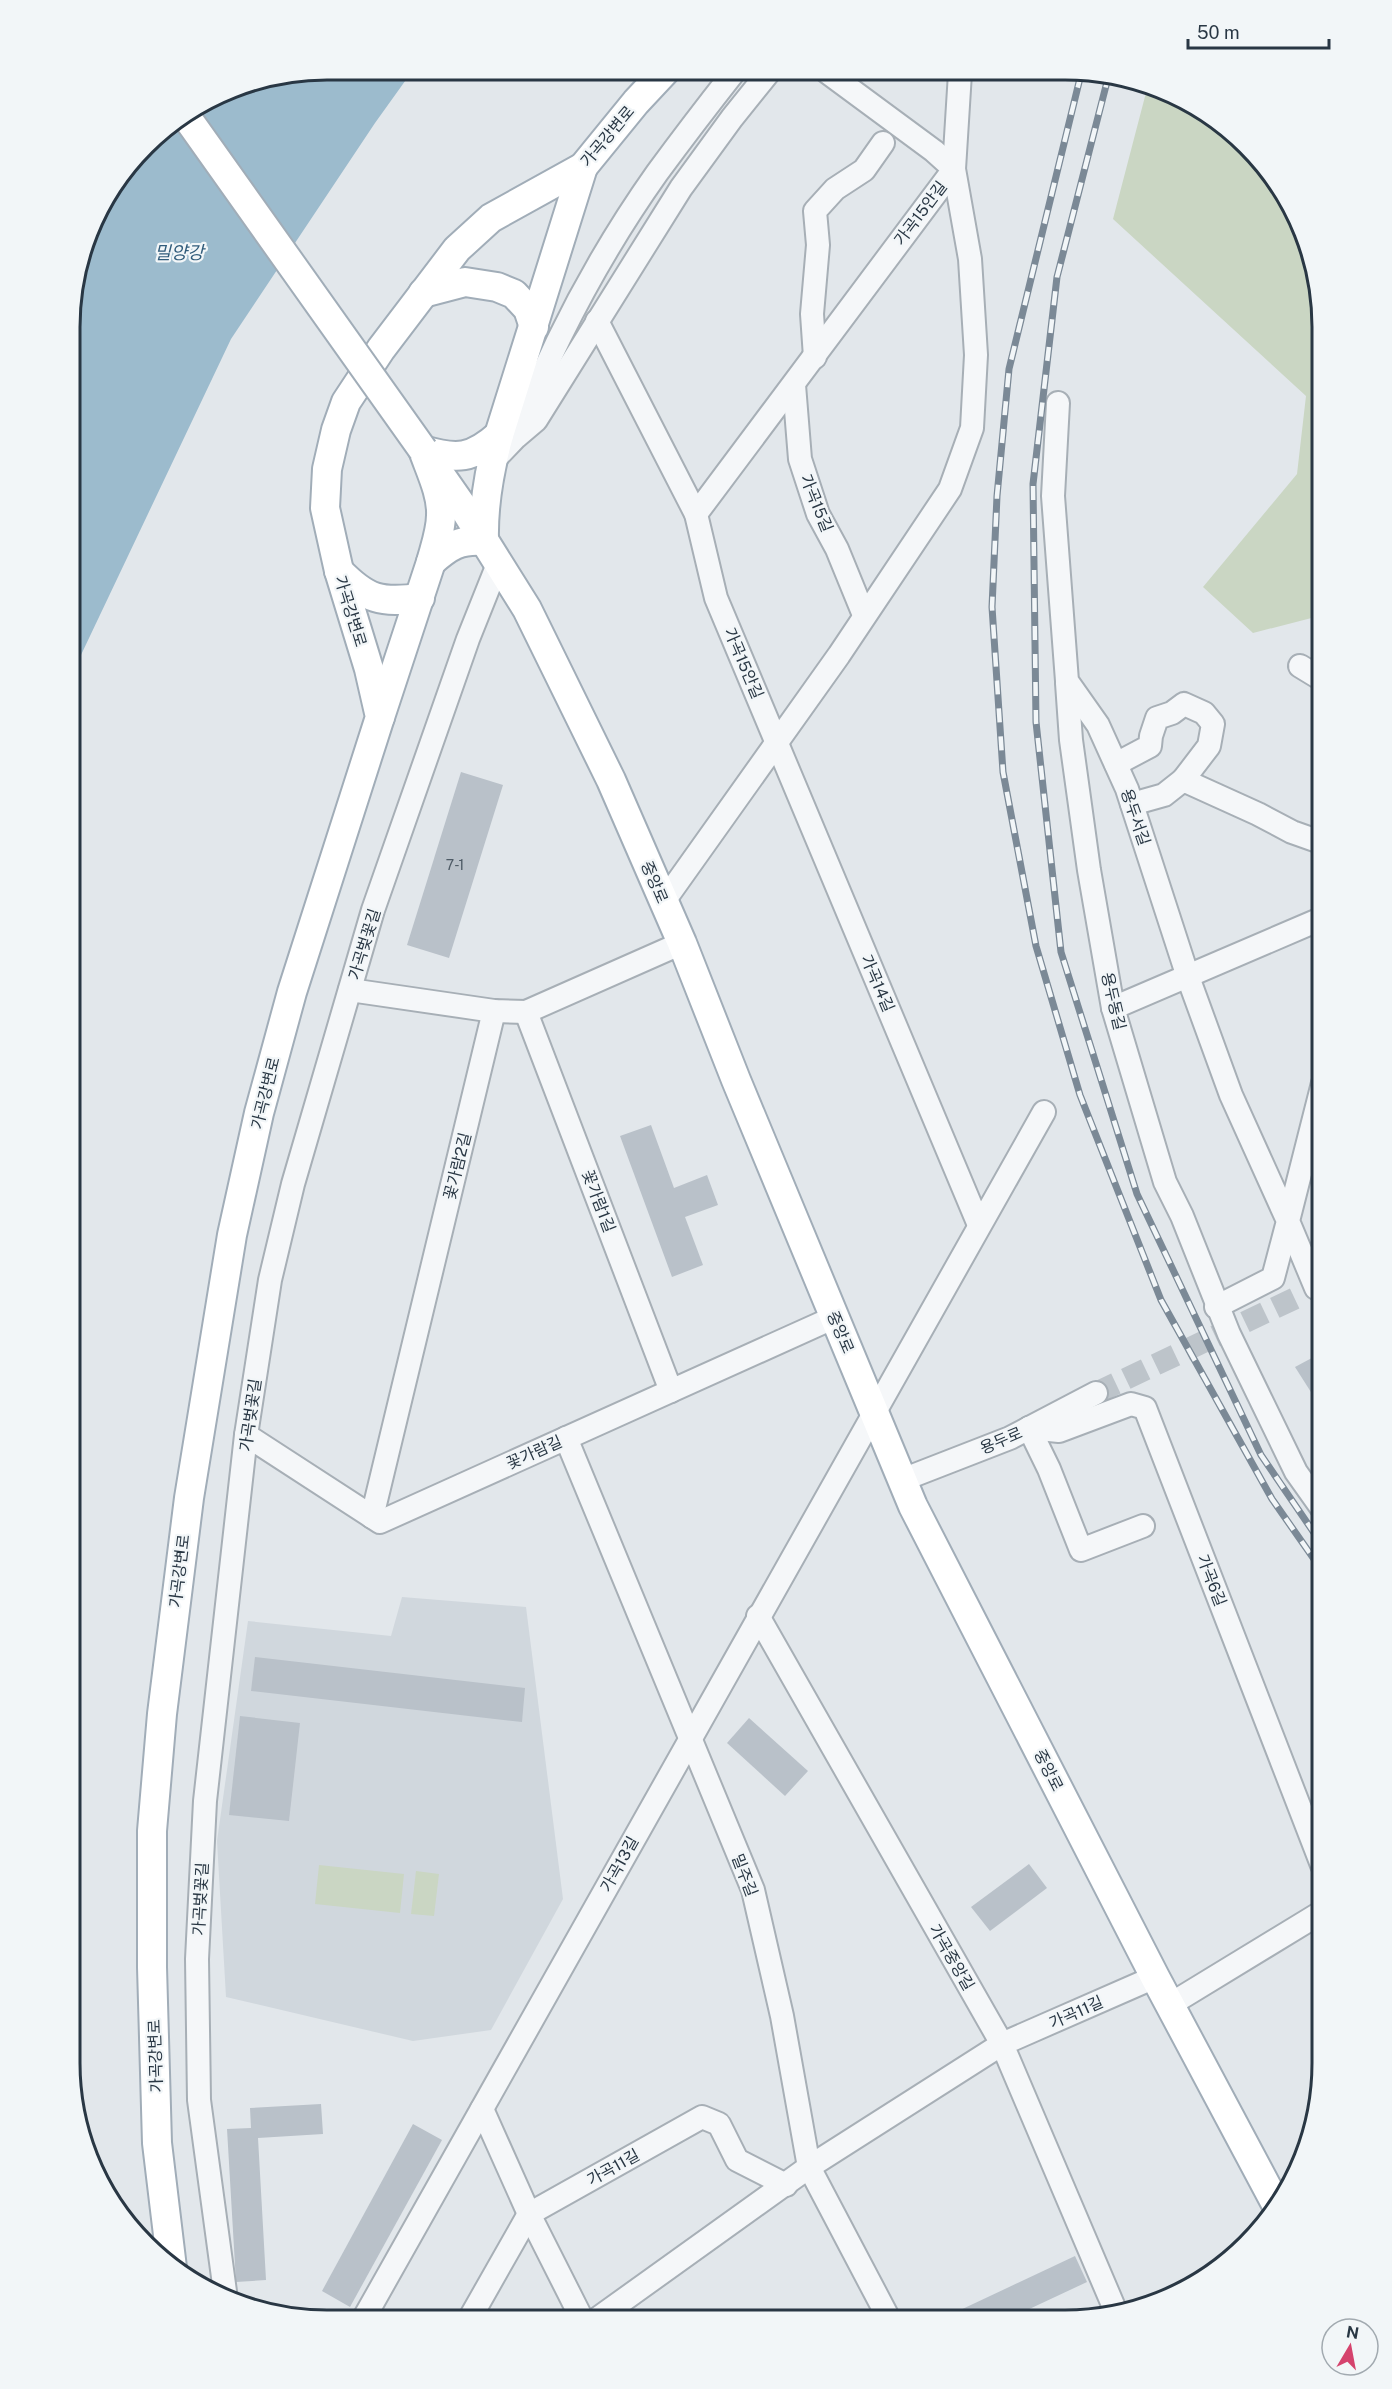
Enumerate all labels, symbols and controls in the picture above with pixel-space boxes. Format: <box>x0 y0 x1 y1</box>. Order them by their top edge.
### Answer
scale bar <box>1188 12 1329 50</box>
text: 50 m <box>1197 22 1240 43</box>
street label: 가곡강변로 <box>576 102 638 171</box>
street label: 가곡15안길 <box>890 177 951 249</box>
water label: 밀양강 <box>154 242 206 263</box>
street label: 가곡15길 <box>796 471 837 535</box>
street label: 가곡강변로 <box>331 573 370 649</box>
street label: 가곡15안길 <box>720 625 767 702</box>
street label: 용두서길 <box>1117 786 1154 848</box>
house number: 7-1 <box>446 857 464 873</box>
street label: 중앙로 <box>637 858 672 906</box>
street label: 가곡벚꽃길 <box>345 906 384 982</box>
street label: 가곡14길 <box>857 952 898 1015</box>
street label: 용두동길 <box>1098 970 1129 1032</box>
street label: 가곡강변로 <box>247 1055 284 1131</box>
street label: 꽃가람2길 <box>440 1131 475 1202</box>
street label: 꽃가람1길 <box>578 1167 619 1235</box>
street label: 중앙로 <box>823 1308 858 1356</box>
street label: 가곡벚꽃길 <box>236 1377 265 1453</box>
street label: 용두로 <box>977 1423 1025 1458</box>
street label: 꽃가람길 <box>503 1432 565 1473</box>
street label: 가곡강변로 <box>166 1533 193 1609</box>
street label: 가곡6길 <box>1193 1552 1230 1609</box>
street label: 중앙로 <box>1030 1746 1067 1794</box>
street label: 가곡13길 <box>596 1833 642 1895</box>
street label: 밀주길 <box>728 1851 761 1899</box>
street label: 가곡벚꽃길 <box>189 1862 212 1936</box>
street label: 가곡중앙길 <box>925 1921 978 1994</box>
street label: 가곡11길 <box>1046 1992 1106 2033</box>
street label: 가곡강변로 <box>145 2019 166 2093</box>
street label: 가곡11길 <box>584 2145 643 2190</box>
north arrow <box>1320 2317 1380 2377</box>
text: N <box>1345 2322 1360 2343</box>

